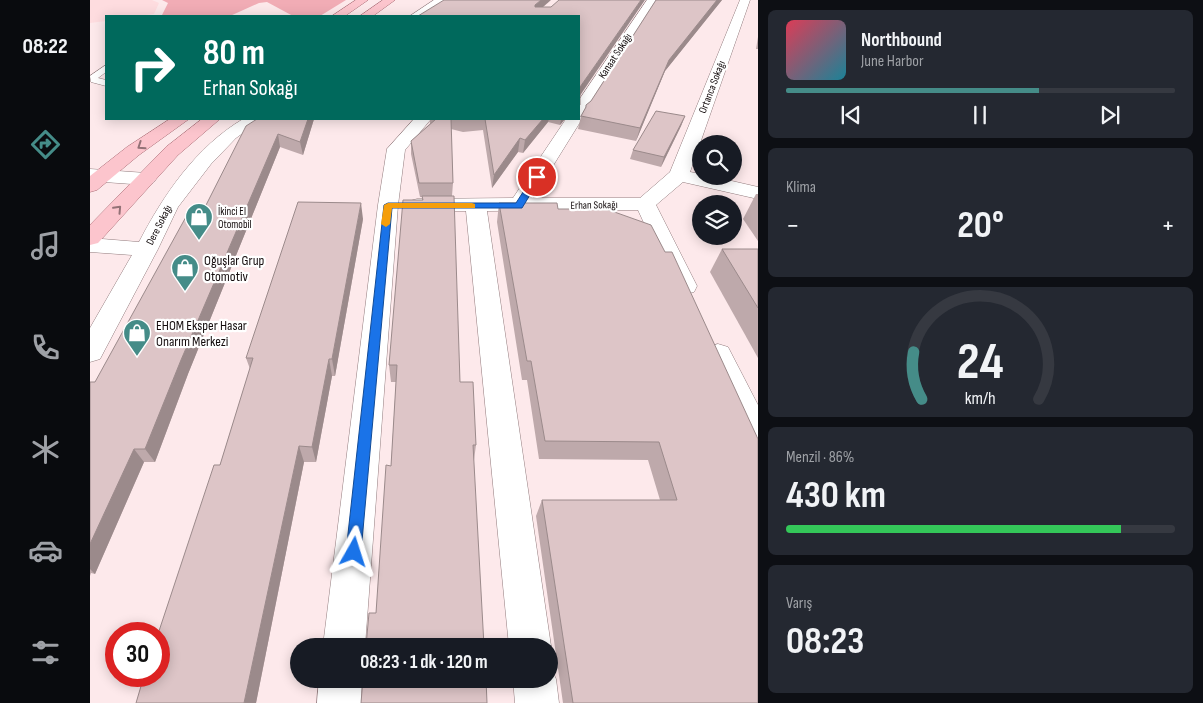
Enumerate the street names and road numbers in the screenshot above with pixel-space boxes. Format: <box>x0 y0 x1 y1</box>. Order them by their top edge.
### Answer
street label: Kanaat Sokağı <box>595 31 635 81</box>
street label: Ortanca Sokağı <box>696 59 728 115</box>
street label: Erhan Sokağı <box>570 198 618 212</box>
street label: Dere Sokağı <box>143 203 175 247</box>

